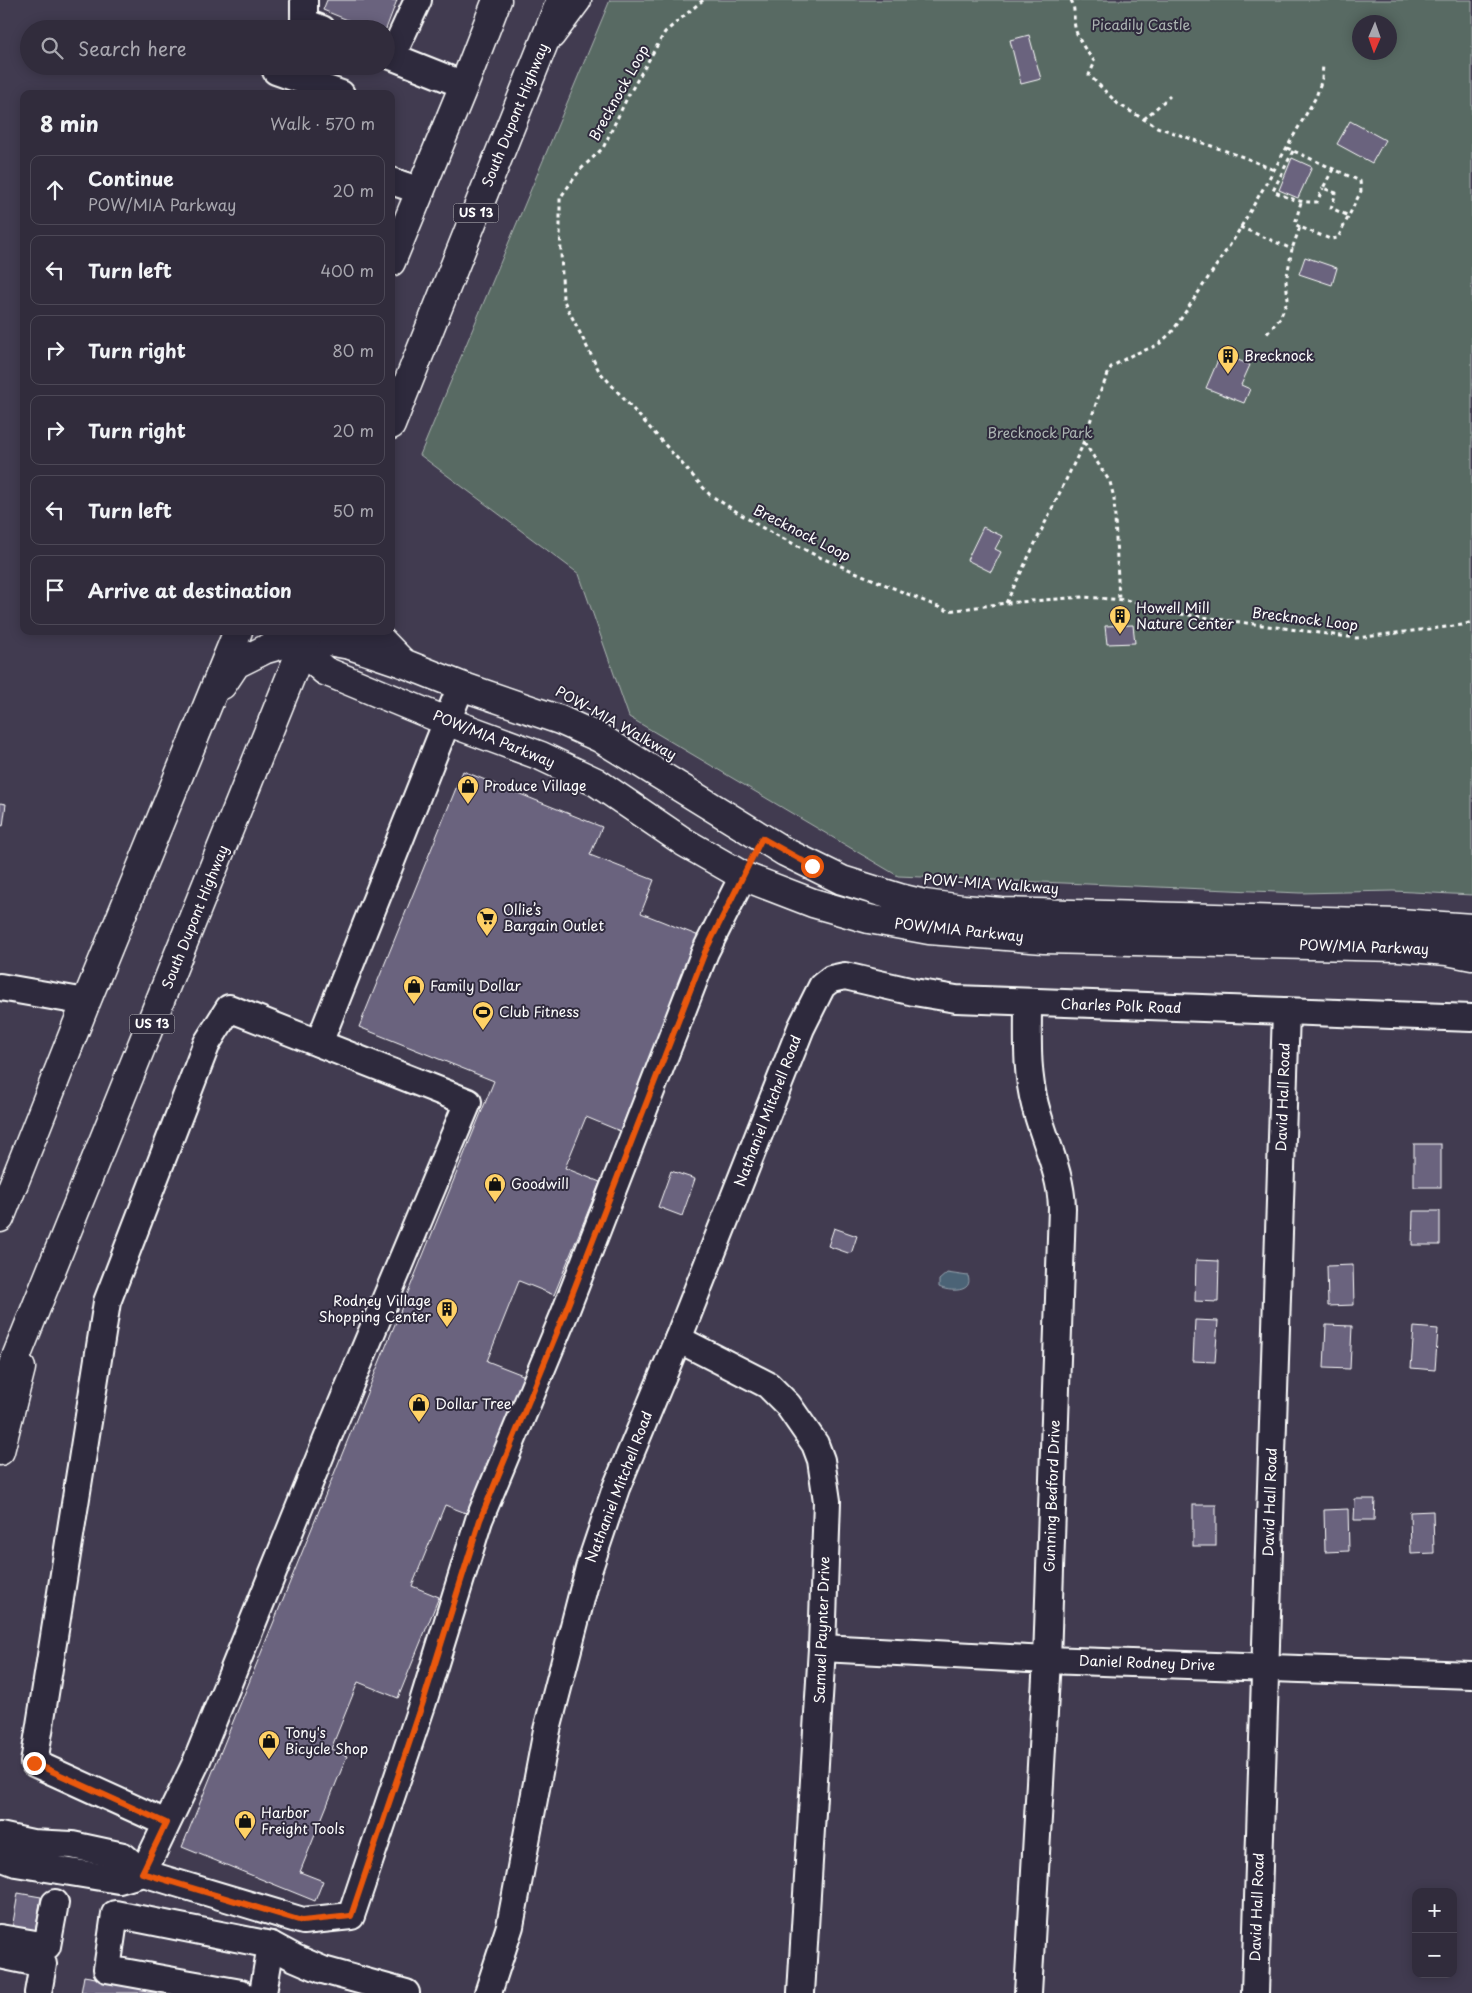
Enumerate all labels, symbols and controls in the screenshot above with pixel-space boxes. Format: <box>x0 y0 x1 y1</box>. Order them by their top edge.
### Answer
park label: Picadily Castle <box>1092 14 1191 35</box>
north arrow <box>1352 15 1397 60</box>
search box <box>20 20 395 75</box>
icon: search <box>38 34 66 62</box>
text: Search here <box>78 34 187 62</box>
street label: South Dupont Highway <box>476 40 553 190</box>
street label: Brecknock Loop <box>584 41 654 145</box>
text: 8 min <box>40 107 99 139</box>
text: Walk · 570 m <box>270 111 375 135</box>
text: Continue <box>88 164 174 192</box>
icon: ahead <box>41 176 69 204</box>
text: 20 m <box>333 178 374 202</box>
text: POW/MIA Parkway <box>88 192 236 216</box>
road number: US 13 <box>454 204 498 222</box>
icon: left <box>41 256 69 284</box>
text: Turn left <box>88 256 172 284</box>
text: 400 m <box>321 258 374 282</box>
icon: right <box>41 336 69 364</box>
text: Turn right <box>88 336 186 364</box>
text: 80 m <box>332 338 374 362</box>
building icon: Brecknock <box>1216 344 1240 375</box>
place label: Brecknock <box>1244 345 1314 366</box>
icon: right <box>41 416 69 444</box>
text: Turn right <box>88 416 186 444</box>
text: 20 m <box>333 418 374 442</box>
park label: Brecknock Park <box>987 422 1093 443</box>
icon: left <box>41 496 69 524</box>
text: Turn left <box>88 496 172 524</box>
text: 50 m <box>333 498 374 522</box>
street label: Brecknock Loop <box>750 499 855 566</box>
icon: arrive <box>41 576 69 604</box>
text: Arrive at destination <box>88 576 292 604</box>
place label: Howell Mill Nature Center <box>1136 597 1234 634</box>
street label: Brecknock Loop <box>1251 602 1359 635</box>
building icon: Howell Mill Nature Center <box>1108 604 1132 635</box>
street label: POW-MIA Walkway <box>552 681 681 765</box>
street label: POW/MIA Parkway <box>430 704 558 773</box>
shop icon: Produce Village <box>456 774 480 805</box>
place label: Produce Village <box>484 775 586 796</box>
street label: South Dupont Highway <box>156 842 233 992</box>
route start <box>801 855 824 878</box>
street label: POW-MIA Walkway <box>923 868 1059 899</box>
place label: Ollie’s Bargain Outlet <box>503 899 604 936</box>
supermarket icon: Ollie’s Bargain Outlet <box>475 906 499 937</box>
street label: POW/MIA Parkway <box>893 912 1025 947</box>
street label: POW/MIA Parkway <box>1299 934 1429 959</box>
shop icon: Family Dollar <box>402 974 426 1005</box>
place label: Family Dollar <box>430 975 522 996</box>
street label: Charles Polk Road <box>1060 993 1182 1018</box>
sports icon: Club Fitness <box>471 1000 495 1031</box>
place label: Club Fitness <box>499 1001 580 1022</box>
road number: US 13 <box>130 1014 174 1034</box>
street label: Nathaniel Mitchell Road <box>729 1032 806 1190</box>
street label: David Hall Road <box>1270 1042 1295 1152</box>
shop icon: Goodwill <box>483 1172 507 1203</box>
place label: Goodwill <box>511 1173 569 1194</box>
place label: Rodney Village Shopping Center <box>318 1290 431 1327</box>
building icon: Rodney Village Shopping Center <box>435 1297 459 1328</box>
shop icon: Dollar Tree <box>407 1392 431 1423</box>
place label: Dollar Tree <box>435 1393 512 1414</box>
street label: Nathaniel Mitchell Road <box>580 1408 657 1566</box>
street label: Gunning Bedford Drive <box>1038 1419 1065 1573</box>
street label: David Hall Road <box>1257 1447 1282 1557</box>
street label: Samuel Paynter Drive <box>808 1556 835 1704</box>
street label: Daniel Rodney Drive <box>1078 1650 1216 1675</box>
place label: Tony's Bicycle Shop <box>285 1722 368 1759</box>
shop icon: Tony's Bicycle Shop <box>257 1729 281 1760</box>
route end <box>23 1752 46 1775</box>
place label: Harbor Freight Tools <box>261 1802 345 1839</box>
shop icon: Harbor Freight Tools <box>233 1809 257 1840</box>
street label: David Hall Road <box>1244 1852 1269 1962</box>
map controls <box>1412 1888 1457 1978</box>
button: + <box>1412 1888 1457 1933</box>
button: − <box>1412 1933 1457 1978</box>

